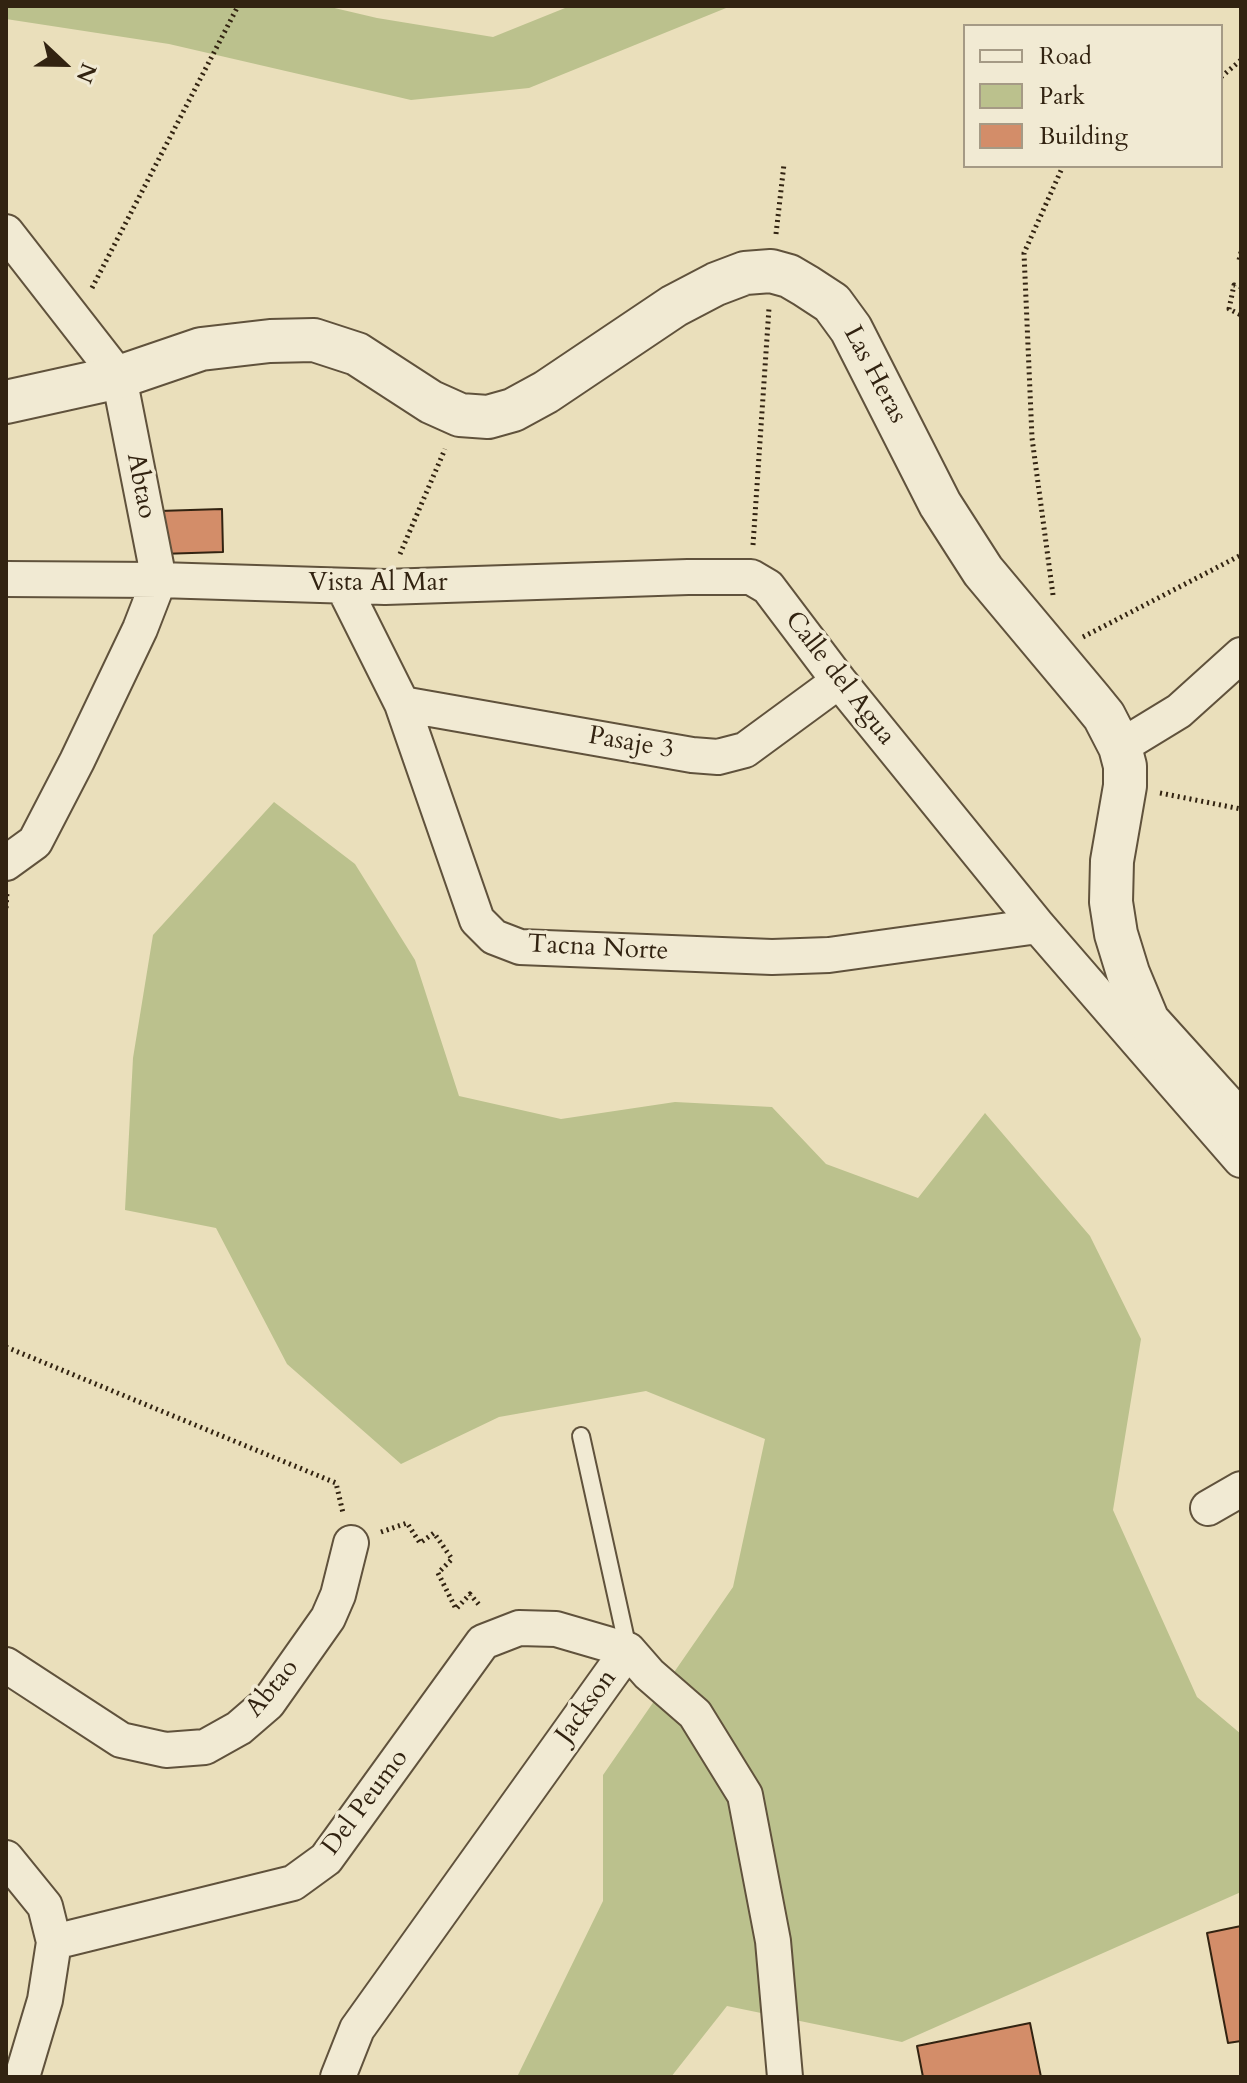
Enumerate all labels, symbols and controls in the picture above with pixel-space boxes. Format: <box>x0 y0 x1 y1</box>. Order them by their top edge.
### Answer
north arrow <box>24 24 104 104</box>
legend <box>963 24 1223 168</box>
text: Road <box>1039 40 1092 73</box>
text: N <box>69 59 104 87</box>
text: Park <box>1039 80 1085 113</box>
text: Building <box>1039 120 1128 153</box>
street label: Las Heras <box>835 321 913 429</box>
street label: Abtao <box>118 451 162 521</box>
street label: Vista Al Mar <box>309 568 447 600</box>
street label: Calle del Agua <box>777 606 901 752</box>
street label: Pasaje 3 <box>586 721 676 767</box>
street label: Tacna Norte <box>527 930 669 968</box>
street label: Abtao <box>240 1654 306 1724</box>
street label: Jackson <box>550 1664 624 1750</box>
street label: Del Peumo <box>316 1744 416 1862</box>

